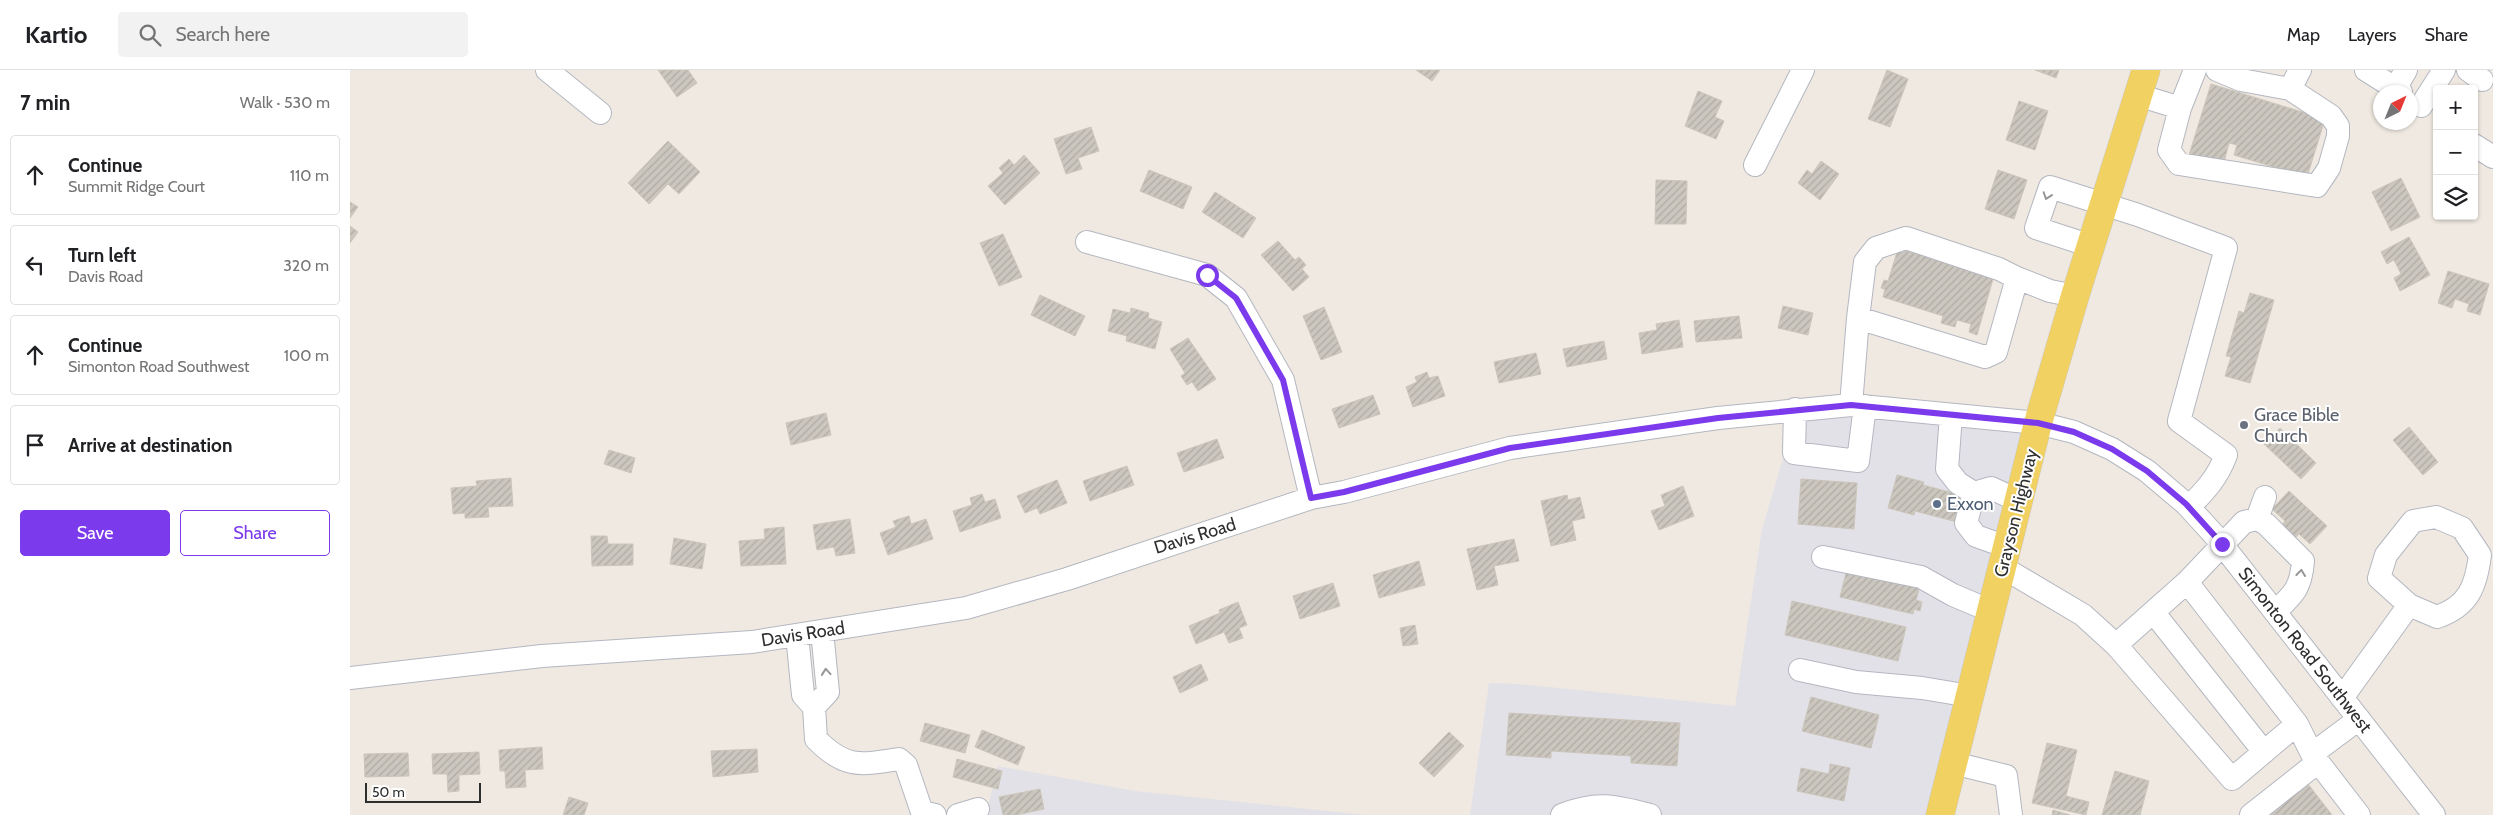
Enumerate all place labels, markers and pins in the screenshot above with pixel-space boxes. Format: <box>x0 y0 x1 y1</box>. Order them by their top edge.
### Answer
place label: Grace Bible Church <box>2254 404 2339 447</box>
marker: Grace Bible Church <box>2238 419 2250 431</box>
place label: Exxon <box>1947 493 1994 515</box>
marker: Exxon <box>1931 498 1943 510</box>

